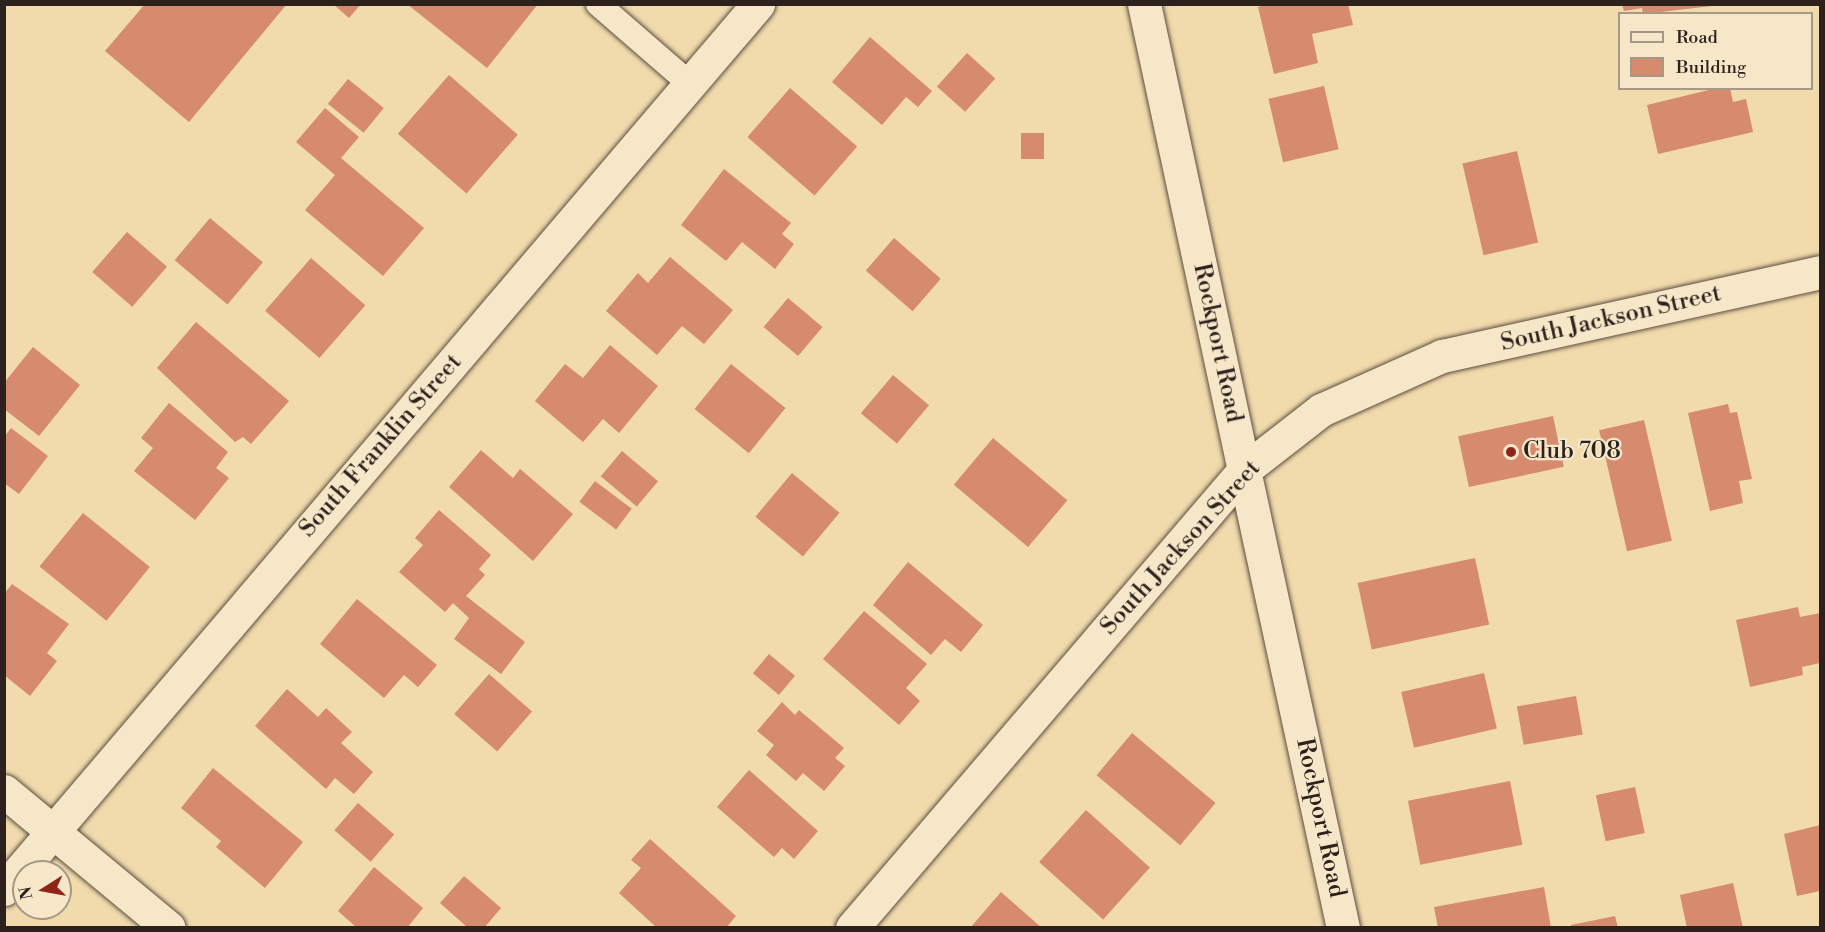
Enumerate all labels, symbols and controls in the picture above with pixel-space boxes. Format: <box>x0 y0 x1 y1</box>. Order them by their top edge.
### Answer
legend <box>1618 12 1813 90</box>
text: Road <box>1676 26 1718 49</box>
text: Building <box>1676 56 1746 79</box>
street label: Rockport Road <box>1186 261 1248 425</box>
street label: South Jackson Street <box>1498 280 1724 358</box>
street label: South Franklin Street <box>294 349 468 543</box>
place label: Club 708 <box>1523 438 1621 466</box>
marker: Club 708 <box>1504 445 1518 459</box>
street label: South Jackson Street <box>1095 455 1267 641</box>
street label: Rockport Road <box>1289 736 1351 900</box>
north arrow <box>12 860 72 920</box>
text: N <box>15 885 37 901</box>

